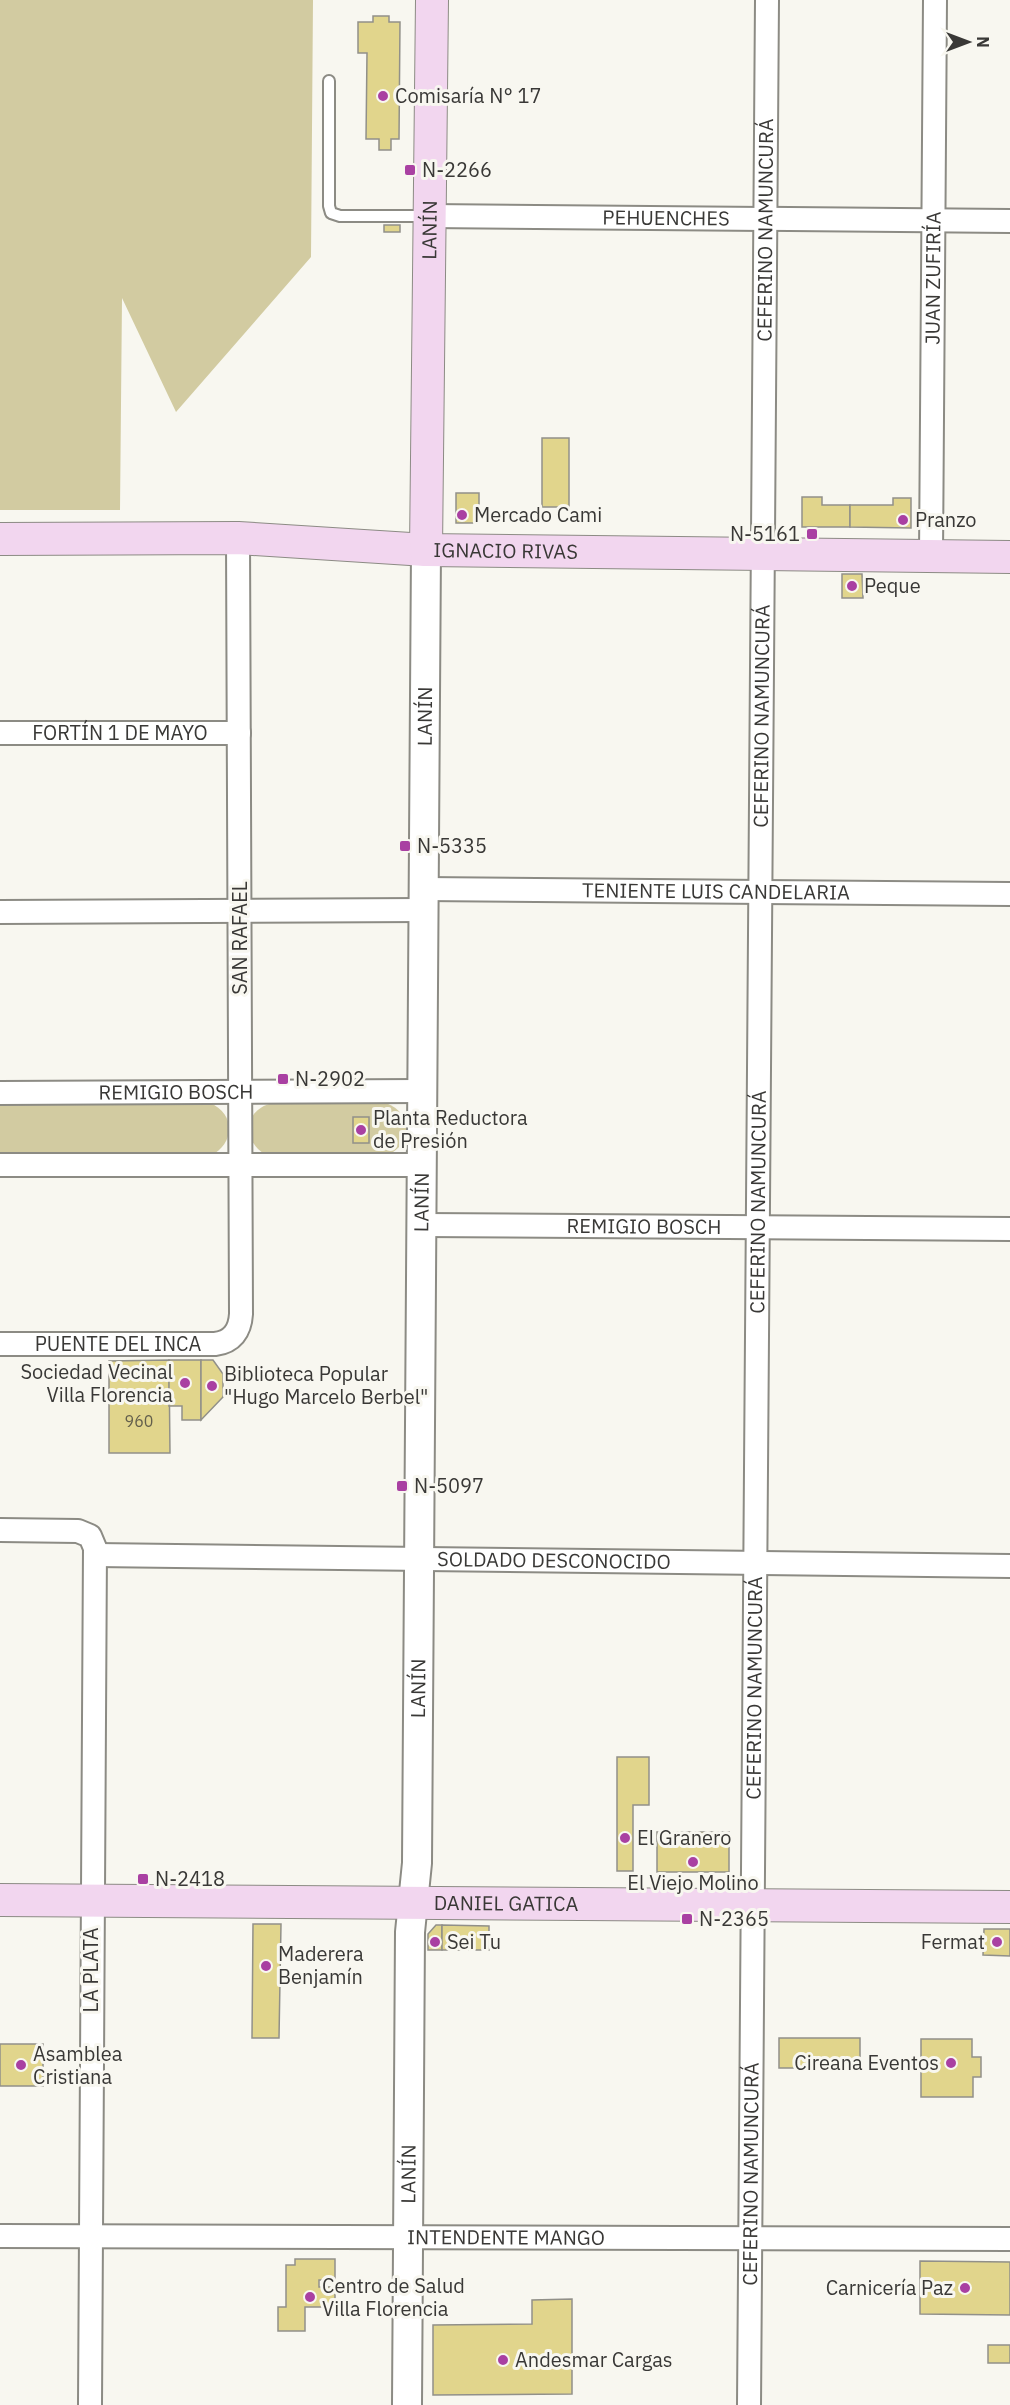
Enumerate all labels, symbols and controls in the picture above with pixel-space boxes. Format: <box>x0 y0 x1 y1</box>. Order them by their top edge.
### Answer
north arrow <box>938 12 998 72</box>
text: N <box>973 36 993 48</box>
place label: Comisaría N° 17 <box>395 82 541 109</box>
marker: Comisaría N° 17 <box>376 89 390 103</box>
street label: CEFERINO NAMUNCURÁ <box>750 118 779 342</box>
place label: N-2266 <box>422 156 492 183</box>
marker: N-2266 <box>403 163 417 177</box>
street label: LANÍN <box>415 200 443 260</box>
street label: PEHUENCHES <box>602 203 730 232</box>
street label: JUAN ZUFIRÍA <box>919 211 946 345</box>
place label: Mercado Cami <box>474 501 602 528</box>
place label: Pranzo <box>915 506 977 533</box>
marker: Mercado Cami <box>455 508 469 522</box>
marker: Pranzo <box>896 513 910 527</box>
place label: N-5161 <box>730 520 800 547</box>
marker: N-5161 <box>805 527 819 541</box>
street label: IGNACIO RIVAS <box>433 536 578 565</box>
place label: Peque <box>864 572 921 599</box>
marker: Peque <box>845 579 859 593</box>
street label: CEFERINO NAMUNCURÁ <box>747 604 775 828</box>
street label: LANÍN <box>411 687 438 746</box>
street label: FORTÍN 1 DE MAYO <box>32 719 208 746</box>
place label: N-5335 <box>417 832 487 859</box>
marker: N-5335 <box>398 839 412 853</box>
street label: TENIENTE LUIS CANDELARIA <box>582 876 850 906</box>
street label: SAN RAFAEL <box>226 881 253 995</box>
place label: N-2902 <box>295 1065 365 1092</box>
marker: N-2902 <box>276 1072 290 1086</box>
street label: REMIGIO BOSCH <box>98 1078 254 1106</box>
street label: CEFERINO NAMUNCURÁ <box>743 1090 772 1314</box>
place label: Planta Reductora de Presión <box>373 1104 528 1154</box>
marker: Planta Reductora de Presión <box>354 1123 368 1137</box>
street label: LANÍN <box>407 1173 435 1232</box>
street label: REMIGIO BOSCH <box>566 1212 722 1240</box>
street label: PUENTE DEL INCA <box>35 1330 201 1357</box>
place label: Sociedad Vecinal Villa Florencia <box>20 1358 173 1408</box>
place label: Biblioteca Popular "Hugo Marcelo Berbel" <box>224 1360 428 1410</box>
marker: Sociedad Vecinal Villa Florencia <box>178 1376 192 1390</box>
marker: Biblioteca Popular "Hugo Marcelo Berbel" <box>205 1379 219 1393</box>
house number: 960 <box>125 1411 153 1431</box>
place label: N-5097 <box>414 1472 484 1499</box>
marker: N-5097 <box>395 1479 409 1493</box>
street label: SOLDADO DESCONOCIDO <box>437 1545 671 1575</box>
street label: CEFERINO NAMUNCURÁ <box>740 1576 768 1800</box>
street label: LANÍN <box>404 1659 431 1718</box>
place label: El Granero <box>637 1824 731 1851</box>
marker: El Granero <box>618 1831 632 1845</box>
marker: El Viejo Molino <box>686 1855 700 1869</box>
place label: N-2418 <box>155 1865 225 1892</box>
place label: El Viejo Molino <box>627 1869 759 1896</box>
marker: N-2418 <box>136 1872 150 1886</box>
street label: DANIEL GATICA <box>434 1889 579 1917</box>
place label: N-2365 <box>699 1905 769 1932</box>
marker: N-2365 <box>680 1912 694 1926</box>
street label: LA PLATA <box>77 1927 104 2012</box>
place label: Sei Tu <box>447 1928 501 1955</box>
place label: Fermat <box>921 1928 985 1955</box>
marker: Sei Tu <box>428 1935 442 1949</box>
marker: Fermat <box>990 1935 1004 1949</box>
place label: Maderera Benjamín <box>278 1940 364 1990</box>
marker: Maderera Benjamín <box>259 1959 273 1973</box>
place label: Asamblea Cristiana <box>33 2040 123 2090</box>
place label: Cireana Eventos <box>794 2049 939 2076</box>
marker: Cireana Eventos <box>944 2056 958 2070</box>
marker: Asamblea Cristiana <box>14 2058 28 2072</box>
street label: CEFERINO NAMUNCURÁ <box>736 2062 765 2286</box>
street label: LANÍN <box>394 2144 422 2204</box>
street label: INTENDENTE MANGO <box>407 2223 605 2251</box>
place label: Centro de Salud Villa Florencia <box>322 2272 465 2322</box>
place label: Carnicería Paz <box>826 2274 953 2301</box>
marker: Carnicería Paz <box>958 2281 972 2295</box>
marker: Centro de Salud Villa Florencia <box>303 2290 317 2304</box>
place label: Andesmar Cargas <box>515 2346 673 2373</box>
marker: Andesmar Cargas <box>496 2353 510 2367</box>

